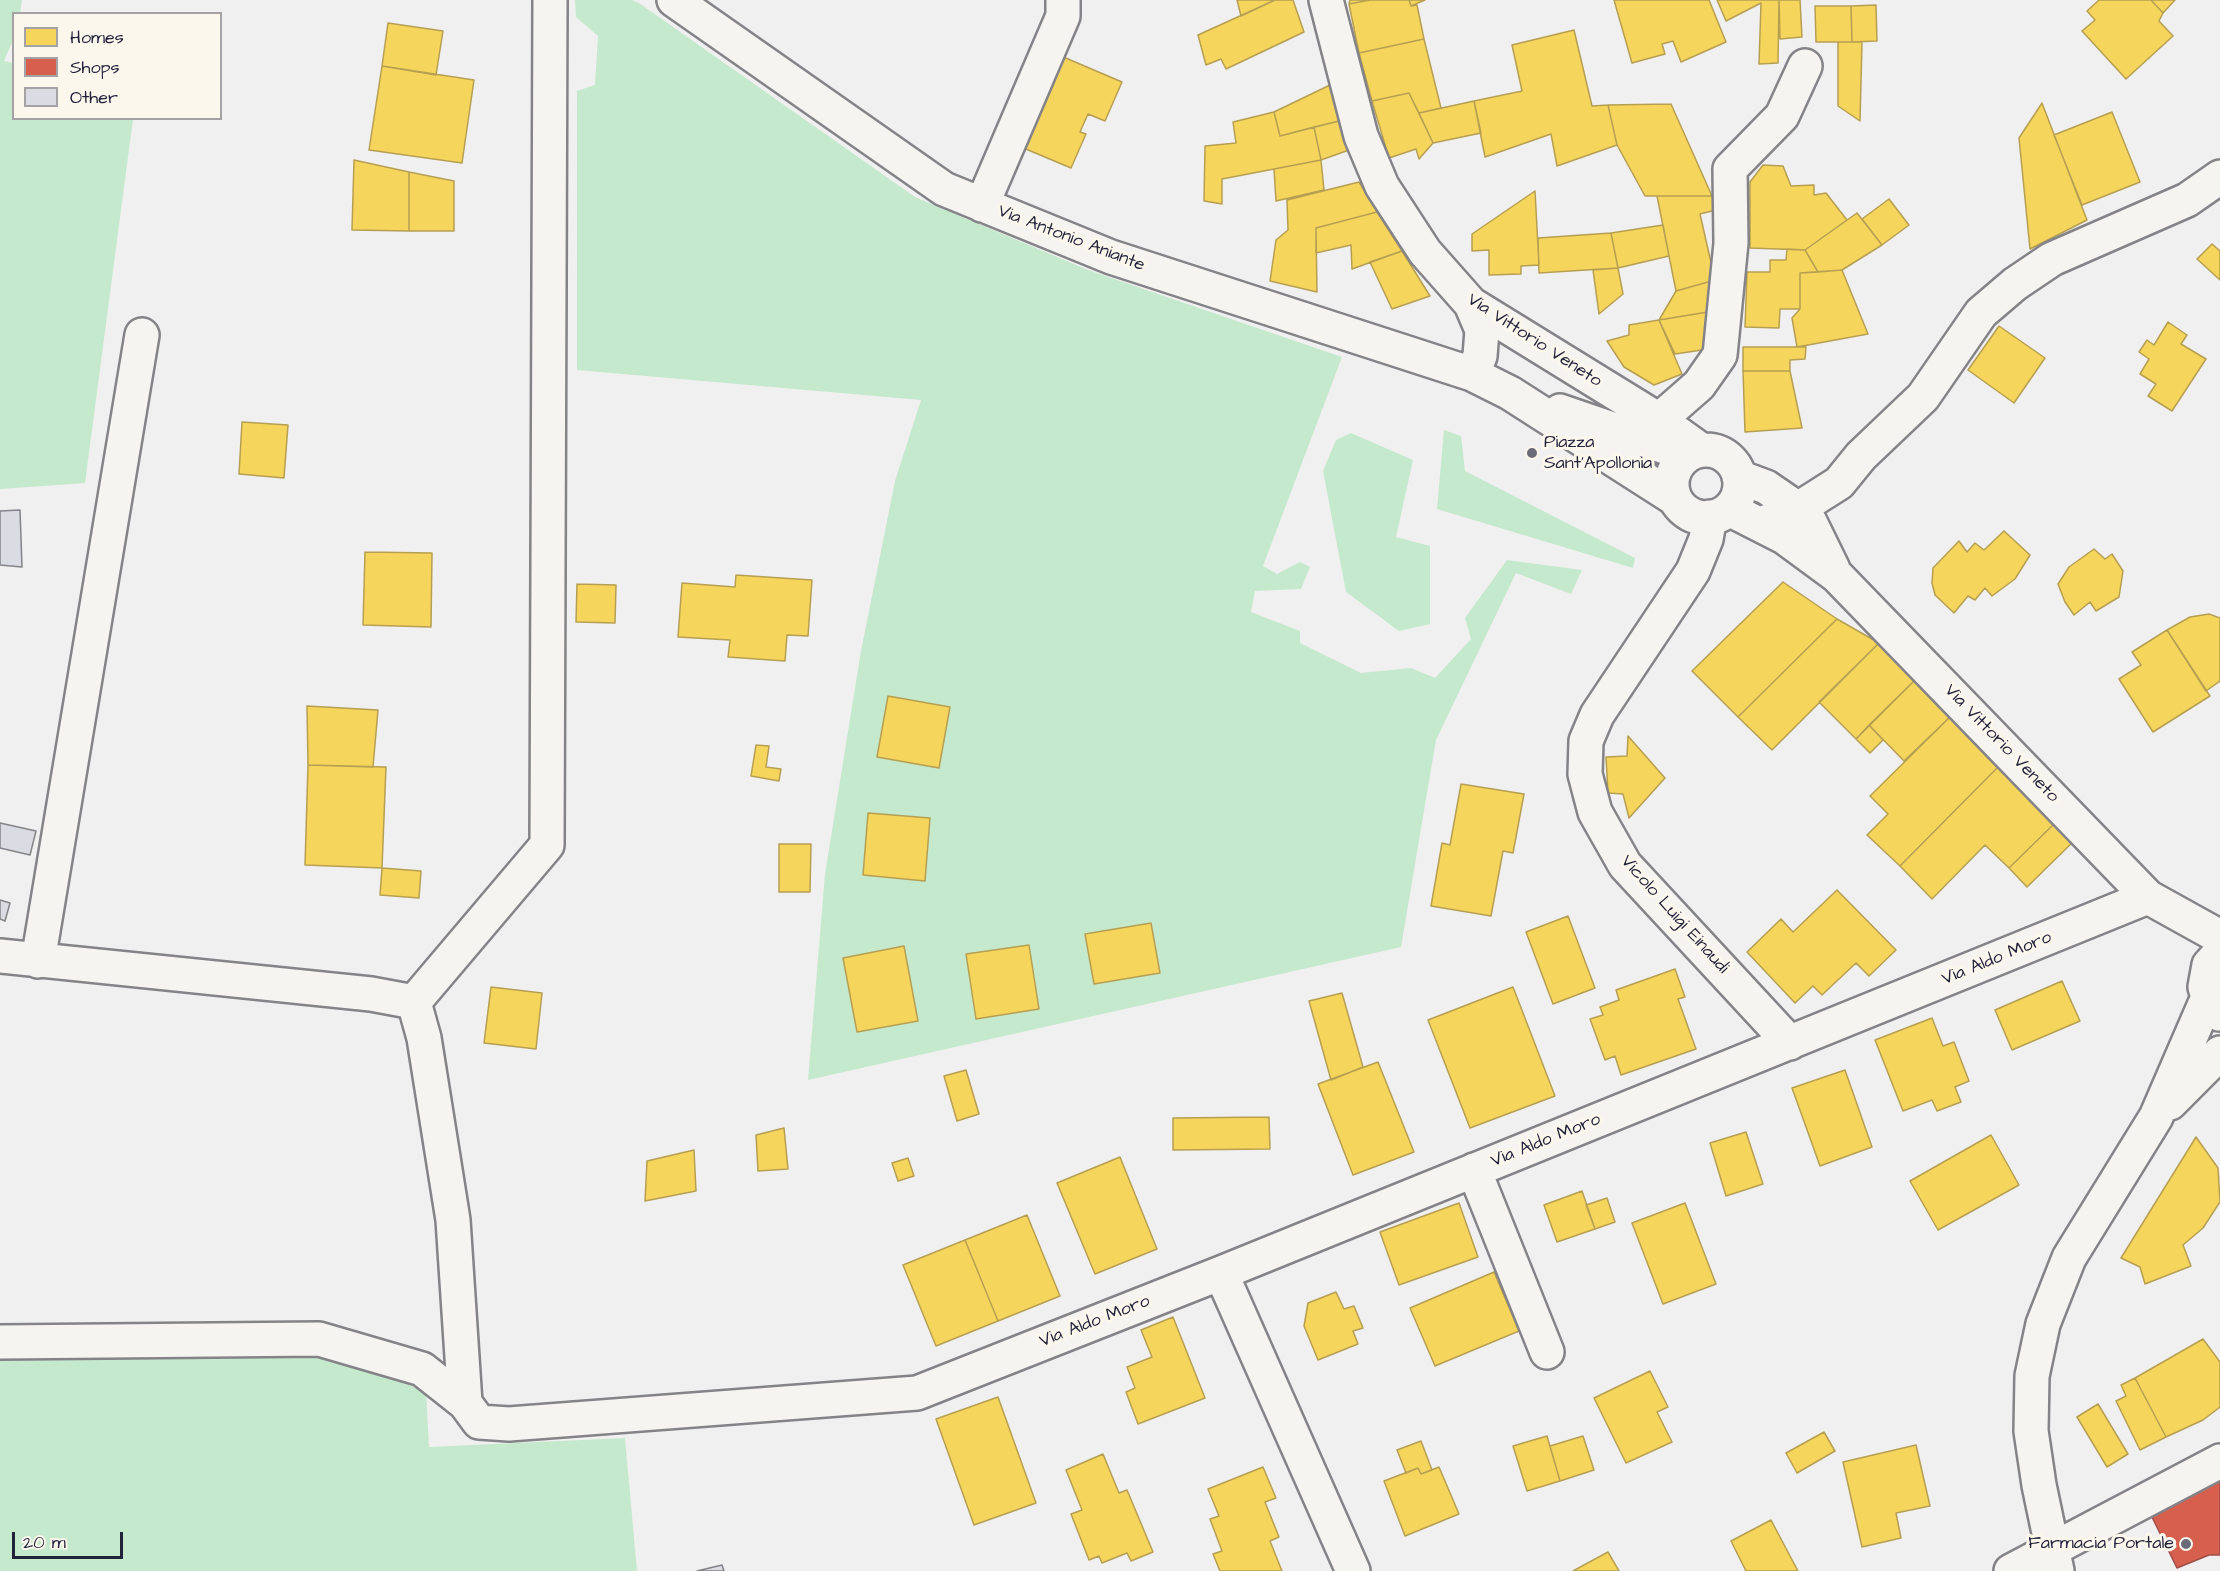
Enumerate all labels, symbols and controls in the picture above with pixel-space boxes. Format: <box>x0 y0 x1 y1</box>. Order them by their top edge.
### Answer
legend <box>12 12 222 120</box>
text: Homes <box>70 25 124 50</box>
text: Shops <box>70 55 120 80</box>
text: Other <box>70 85 118 110</box>
street label: Via Antonio Aniante <box>994 201 1148 277</box>
street label: Via Vittorio Veneto <box>1463 289 1605 393</box>
place label: Piazza Sant'Apollonia <box>1544 432 1652 474</box>
marker: Piazza Sant'Apollonia <box>1525 446 1539 460</box>
street label: Via Vittorio Veneto <box>1939 680 2063 808</box>
street label: Vicolo Luigi Einaudi <box>1615 851 1733 979</box>
street label: Via Aldo Moro <box>1939 927 2055 991</box>
street label: Via Aldo Moro <box>1488 1109 1604 1173</box>
street label: Via Aldo Moro <box>1037 1291 1153 1353</box>
scale bar <box>15 1520 126 1558</box>
text: 20 m <box>23 1530 66 1555</box>
place label: Farmacia Portale <box>2028 1533 2174 1555</box>
marker: Farmacia Portale <box>2179 1537 2193 1551</box>

